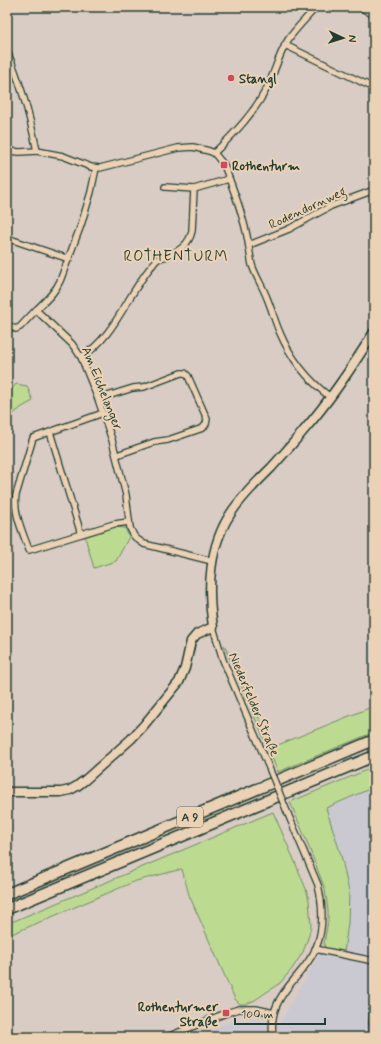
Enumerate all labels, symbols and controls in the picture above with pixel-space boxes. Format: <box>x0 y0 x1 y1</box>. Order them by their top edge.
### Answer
north arrow <box>323 18 363 58</box>
text: N <box>345 34 359 43</box>
place label: Stangl <box>239 71 277 89</box>
marker: Stangl <box>226 73 236 83</box>
place label: Rothenturm <box>232 158 300 175</box>
marker: Rothenturm <box>219 160 229 170</box>
street label: Rodendornweg <box>266 183 350 235</box>
district label: ROTHENTURM <box>124 247 228 267</box>
street label: Am Eichelanger <box>76 344 126 434</box>
street label: Niederfelder Straße <box>224 650 283 759</box>
road number: A 9 <box>177 807 203 827</box>
place label: Rothenturmer Straße <box>138 999 219 1031</box>
scale bar <box>235 1000 325 1026</box>
text: 100 m <box>241 1007 273 1023</box>
marker: Rothenturmer Straße <box>221 1008 231 1018</box>

